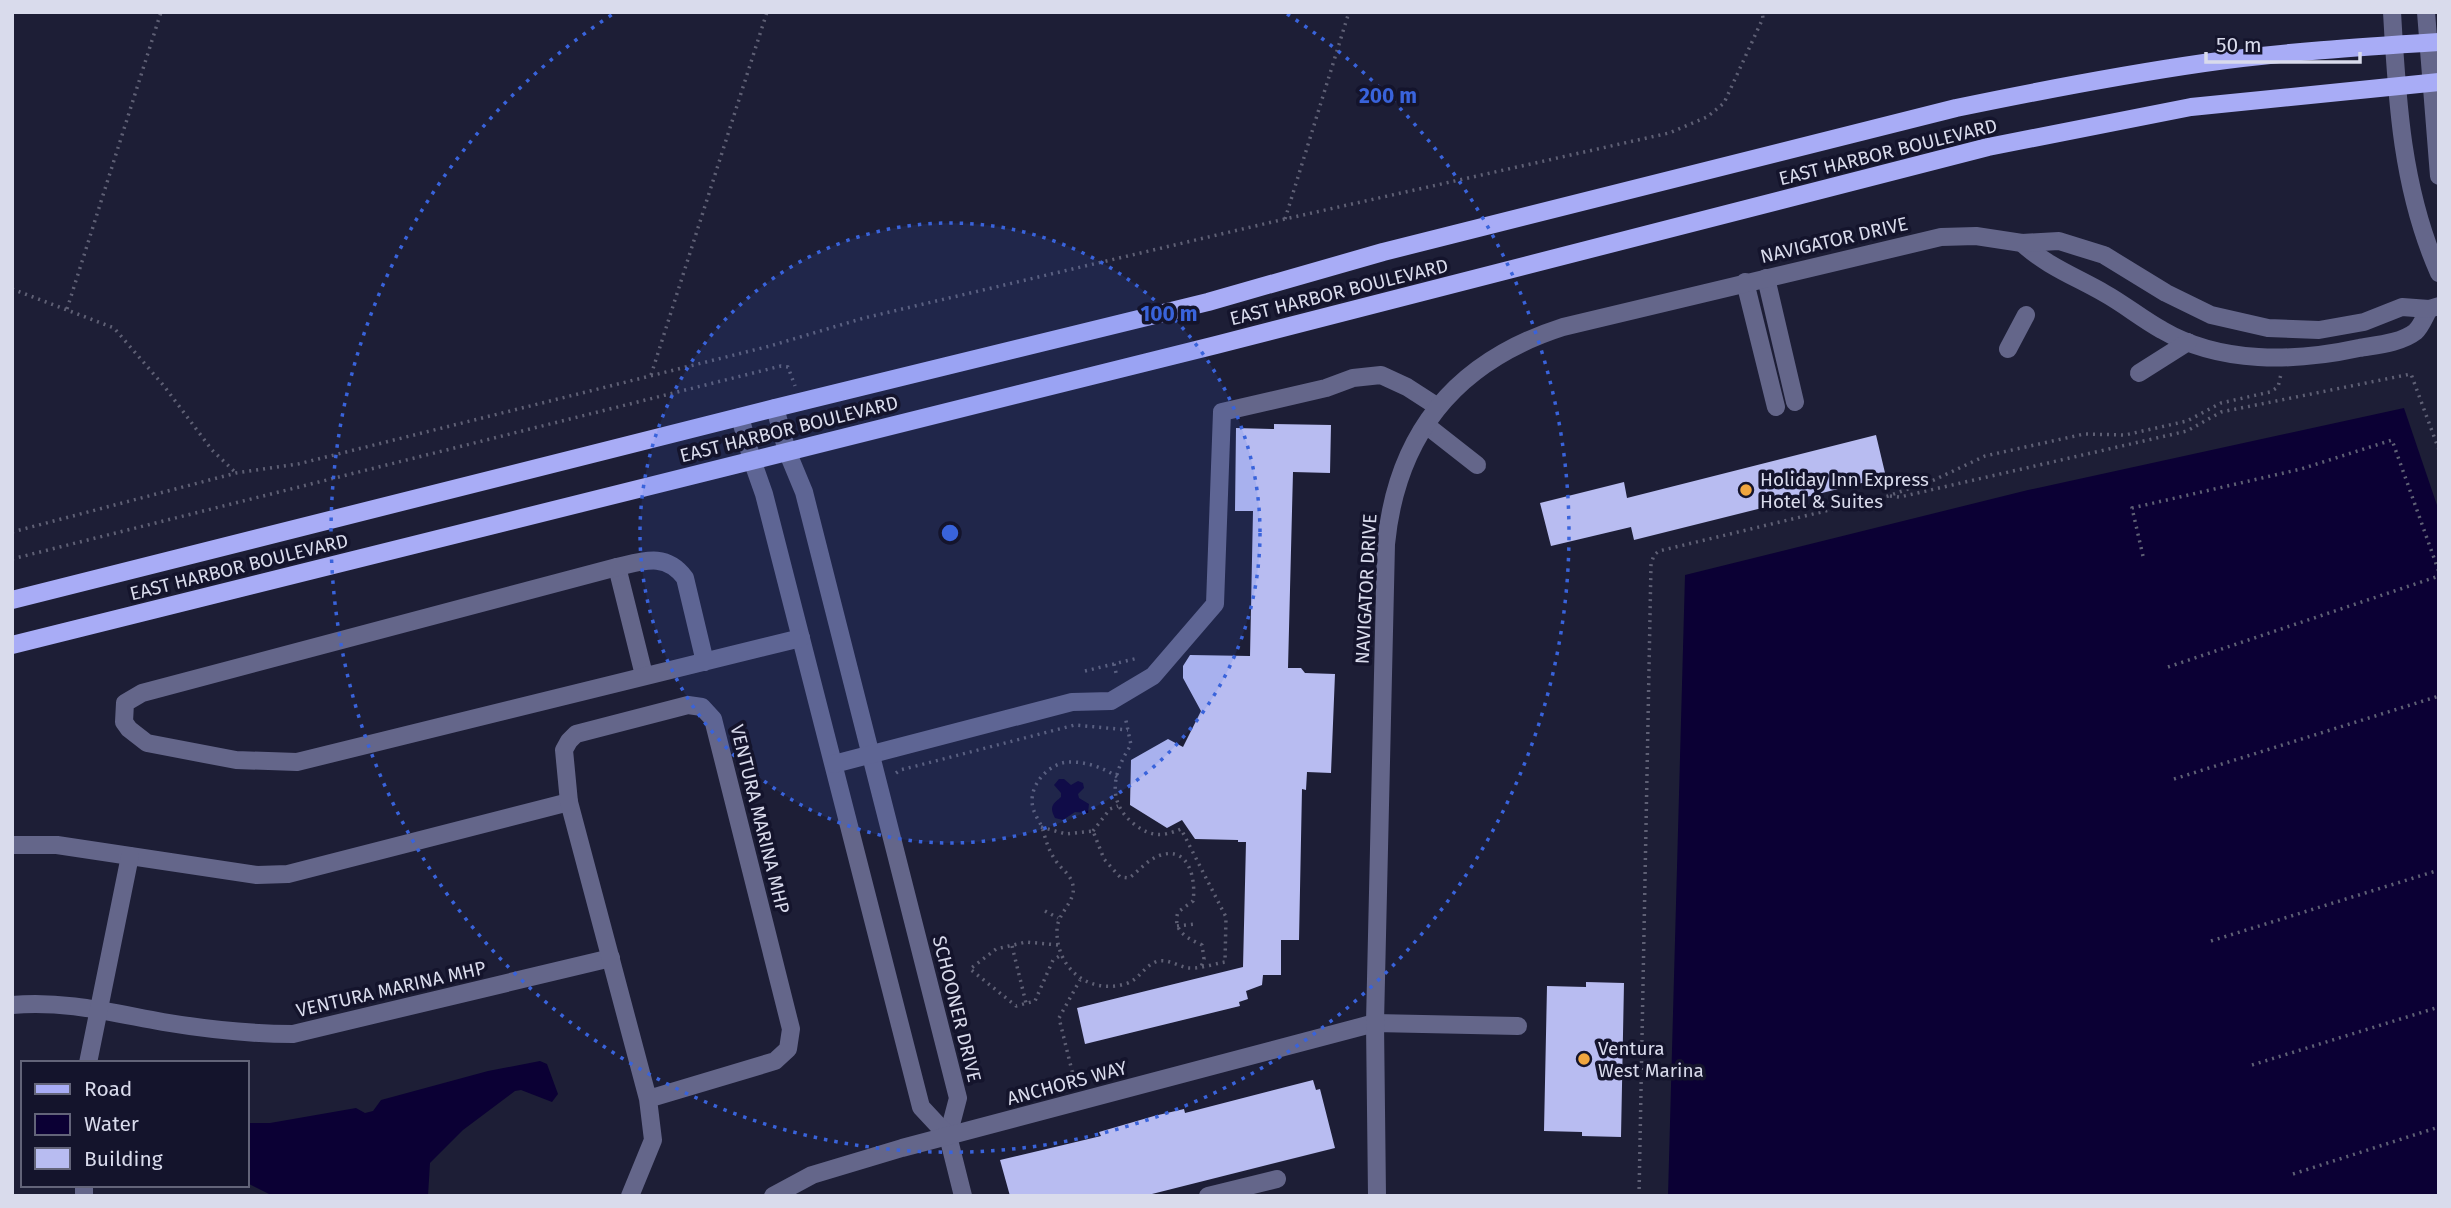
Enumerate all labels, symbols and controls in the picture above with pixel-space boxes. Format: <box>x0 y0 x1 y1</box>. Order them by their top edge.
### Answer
scale bar <box>2206 21 2360 65</box>
text: 50 m <box>2216 32 2262 58</box>
text: 200 m <box>1359 83 1417 109</box>
street label: EAST HARBOR BOULEVARD <box>1776 114 2000 190</box>
street label: NAVIGATOR DRIVE <box>1758 212 1910 268</box>
street label: EAST HARBOR BOULEVARD <box>1227 254 1451 330</box>
text: 100 m <box>1140 301 1198 327</box>
street label: EAST HARBOR BOULEVARD <box>677 391 901 467</box>
place label: Holiday Inn Express Hotel & Suites <box>1760 468 1929 513</box>
marker: Holiday Inn Express Hotel & Suites <box>1738 482 1754 498</box>
street label: NAVIGATOR DRIVE <box>1351 513 1381 665</box>
centre of rings <box>938 521 962 545</box>
street label: EAST HARBOR BOULEVARD <box>127 529 351 605</box>
street label: VENTURA MARINA MHP <box>725 722 795 916</box>
street label: SCHOONER DRIVE <box>928 933 986 1085</box>
street label: VENTURA MARINA MHP <box>294 956 488 1022</box>
place label: Ventura West Marina <box>1598 1037 1704 1082</box>
marker: Ventura West Marina <box>1576 1051 1592 1067</box>
street label: ANCHORS WAY <box>1004 1056 1130 1110</box>
legend <box>21 1061 248 1187</box>
text: Road <box>84 1076 132 1102</box>
text: Water <box>84 1111 139 1137</box>
text: Building <box>84 1146 163 1172</box>

